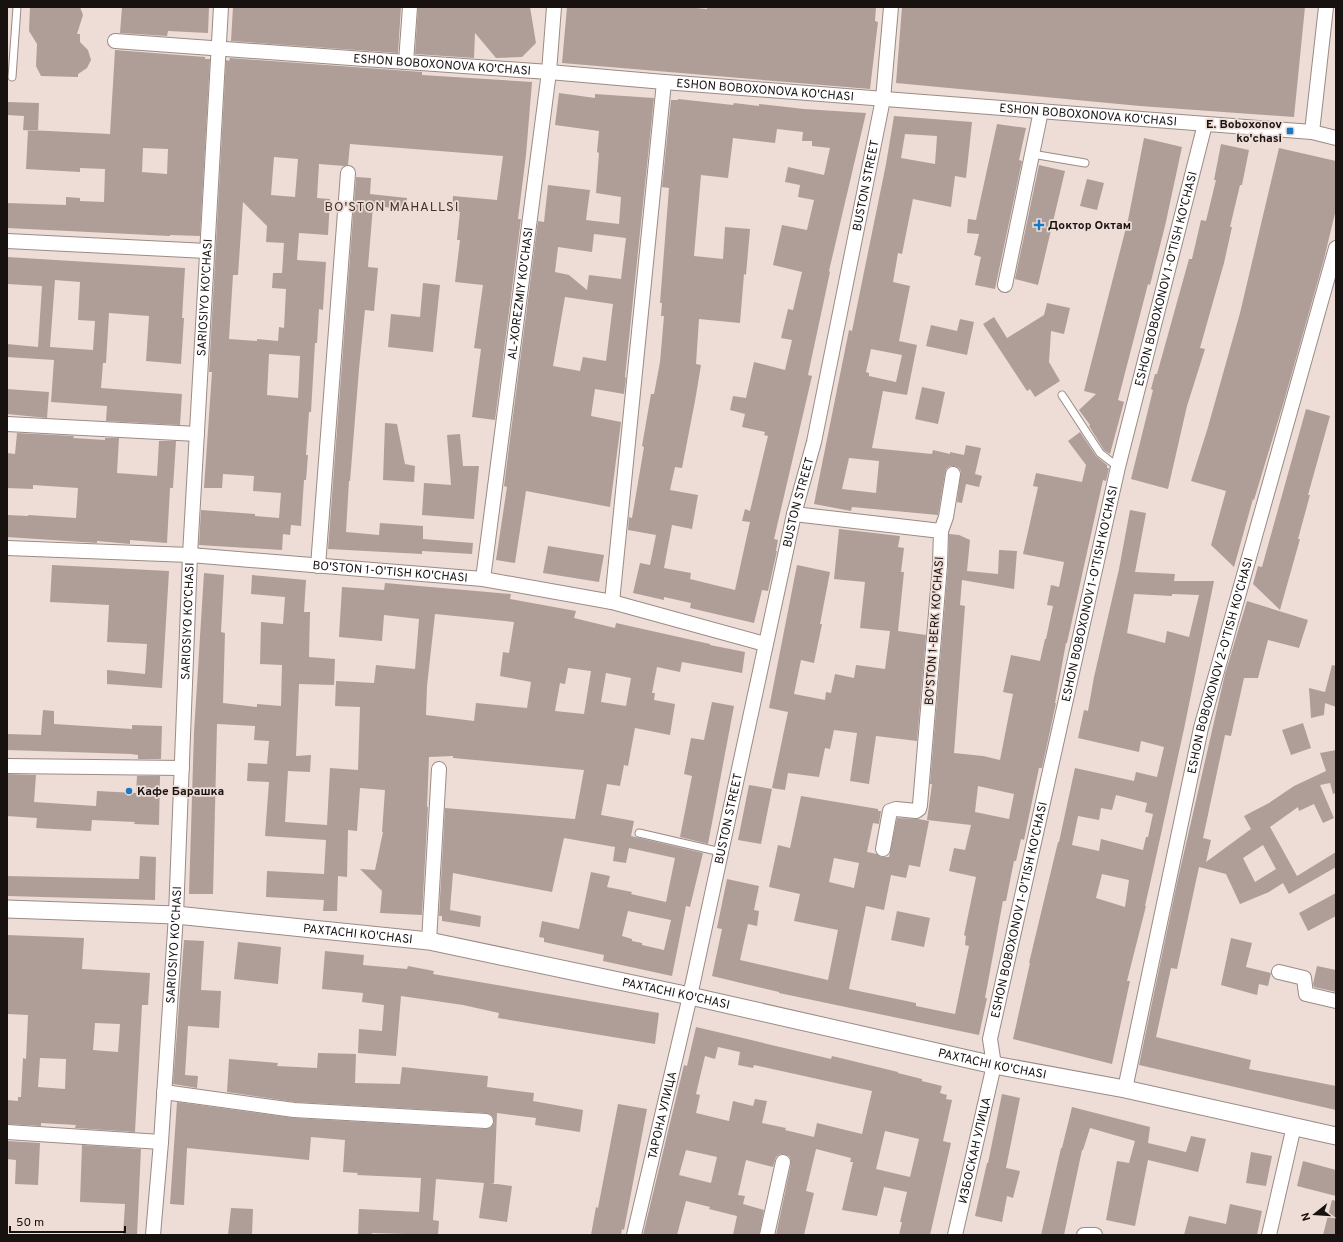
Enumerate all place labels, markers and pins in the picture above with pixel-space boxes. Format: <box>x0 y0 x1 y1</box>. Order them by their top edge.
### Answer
place label: E. Boboxonov ko'chasi <box>1206 117 1282 147</box>
marker: E. Boboxonov ko'chasi <box>1285 126 1295 136</box>
place label: Доктор Октам <box>1048 218 1131 234</box>
marker: Доктор Октам <box>1033 219 1045 231</box>
place label: Кафе Барашка <box>137 784 224 800</box>
marker: Кафе Барашка <box>124 786 134 796</box>

